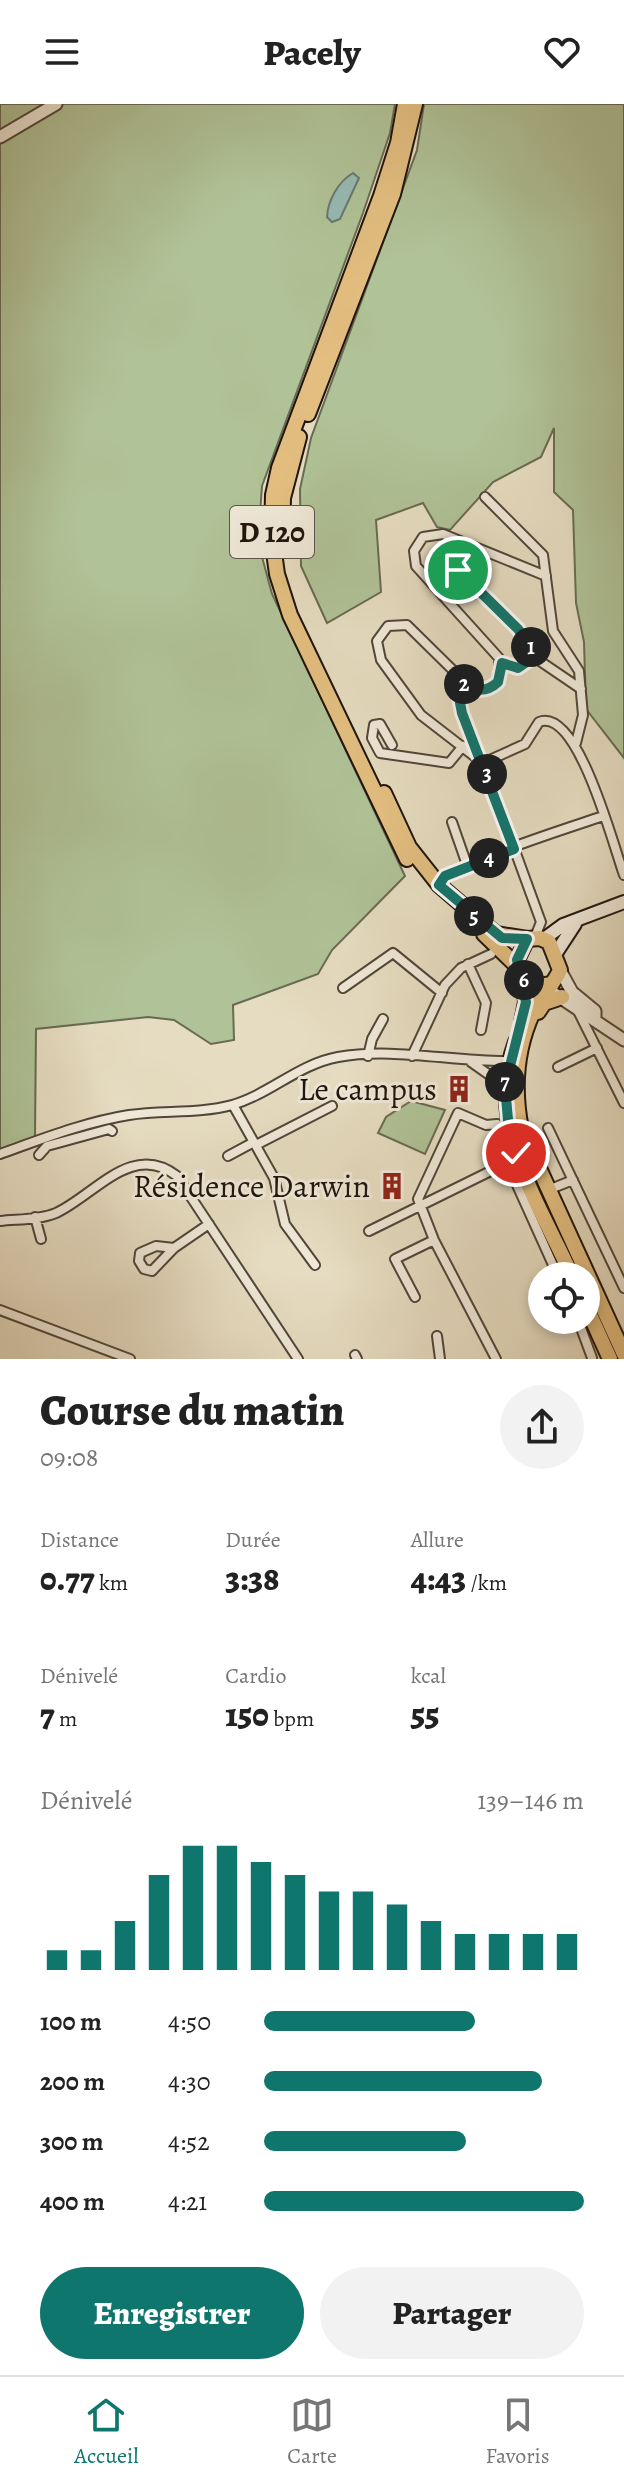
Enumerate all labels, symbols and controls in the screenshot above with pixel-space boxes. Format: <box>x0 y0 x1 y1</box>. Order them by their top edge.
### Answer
text: Pacely <box>264 28 360 77</box>
icon: menu <box>40 30 84 74</box>
icon: heart <box>540 30 584 74</box>
road number: D 120 <box>230 506 314 558</box>
pin <box>424 536 492 604</box>
icon: arrive <box>436 548 480 592</box>
pin: 1 <box>511 627 551 667</box>
text: 1 <box>527 632 535 662</box>
pin: 2 <box>444 664 484 704</box>
text: 2 <box>459 669 469 699</box>
pin: 3 <box>467 754 507 794</box>
text: 3 <box>482 759 492 789</box>
pin: 4 <box>469 838 509 878</box>
text: 4 <box>484 843 494 873</box>
pin: 5 <box>454 896 494 936</box>
text: 5 <box>469 901 479 931</box>
pin: 6 <box>504 960 544 1000</box>
text: 6 <box>519 965 529 995</box>
pin: 7 <box>485 1062 525 1102</box>
place label: Le campus <box>298 1067 437 1111</box>
text: 7 <box>500 1067 510 1097</box>
building icon: Le campus <box>444 1074 474 1104</box>
pin <box>482 1119 550 1187</box>
icon: check <box>494 1131 538 1175</box>
place label: Résidence Darwin <box>133 1164 370 1208</box>
building icon: Résidence Darwin <box>377 1171 407 1201</box>
map controls <box>528 1262 600 1334</box>
button: locate <box>528 1262 600 1334</box>
text: Course du matin <box>40 1380 344 1440</box>
button: share <box>500 1385 584 1469</box>
text: 09:08 <box>40 1440 98 1475</box>
text: Distance <box>40 1525 119 1555</box>
text: Durée <box>225 1525 281 1555</box>
text: Allure <box>411 1525 464 1555</box>
text: 0.77 <box>40 1555 95 1602</box>
text: 3:38 <box>225 1555 279 1602</box>
text: 4:43 <box>411 1555 466 1602</box>
text: km <box>95 1568 128 1598</box>
text: /km <box>466 1568 507 1598</box>
text: Dénivelé <box>40 1661 118 1691</box>
text: Cardio <box>225 1661 287 1691</box>
text: kcal <box>411 1661 446 1691</box>
text: 7 <box>40 1691 55 1738</box>
text: 150 <box>225 1691 269 1738</box>
text: 55 <box>411 1691 440 1738</box>
text: m <box>55 1704 77 1734</box>
text: bpm <box>269 1704 314 1734</box>
text: Dénivelé <box>40 1783 132 1818</box>
text: 139–146 m <box>477 1783 584 1818</box>
text: 100 m <box>40 2004 102 2039</box>
text: 4:50 <box>168 2004 211 2039</box>
text: 200 m <box>40 2064 105 2099</box>
text: 4:30 <box>168 2064 211 2099</box>
text: 300 m <box>40 2124 104 2159</box>
text: 4:52 <box>168 2124 210 2159</box>
text: 400 m <box>40 2184 105 2219</box>
text: 4:21 <box>168 2184 207 2219</box>
button: Enregistrer <box>40 2267 304 2359</box>
button: Partager <box>320 2267 584 2359</box>
tab: Accueil <box>74 2393 139 2471</box>
tab: Carte <box>287 2393 337 2471</box>
tab: Favoris <box>486 2393 550 2471</box>

